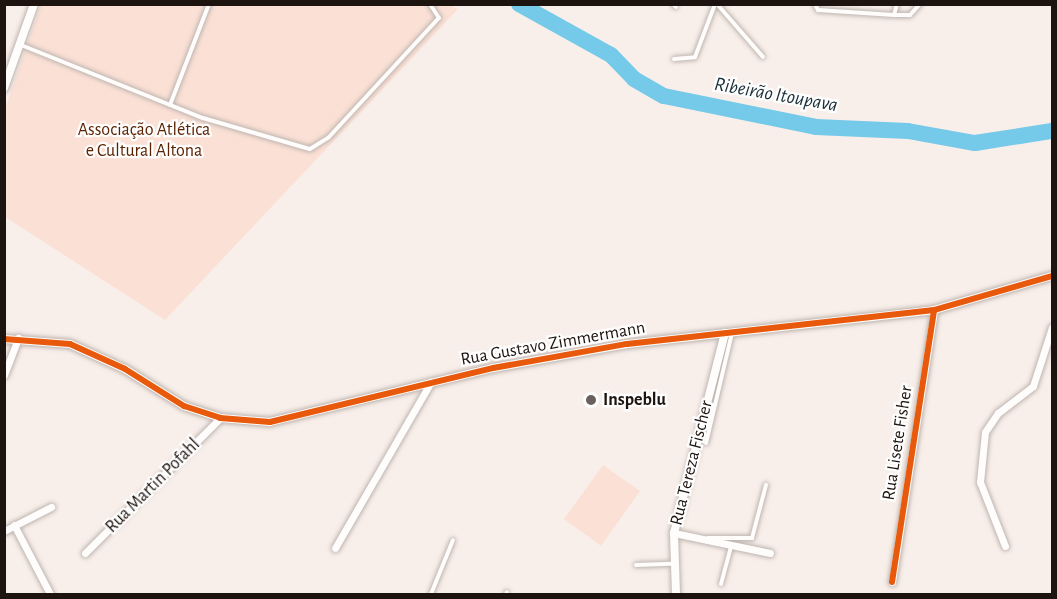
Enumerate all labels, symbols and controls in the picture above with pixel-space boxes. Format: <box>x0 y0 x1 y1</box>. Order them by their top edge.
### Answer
water label: Ribeirão Itoupava <box>712 72 840 118</box>
park label: Associação Atlética e Cultural Altona <box>78 120 210 162</box>
street label: Rua Gustavo Zimmermann <box>459 317 647 371</box>
street label: Rua Lisete Fisher <box>878 384 918 502</box>
place label: Inspeblu <box>603 389 666 411</box>
marker: Inspeblu <box>584 393 598 407</box>
street label: Rua Tereza Fischer <box>666 398 718 528</box>
street label: Rua Martin Pofahl <box>101 434 205 538</box>

